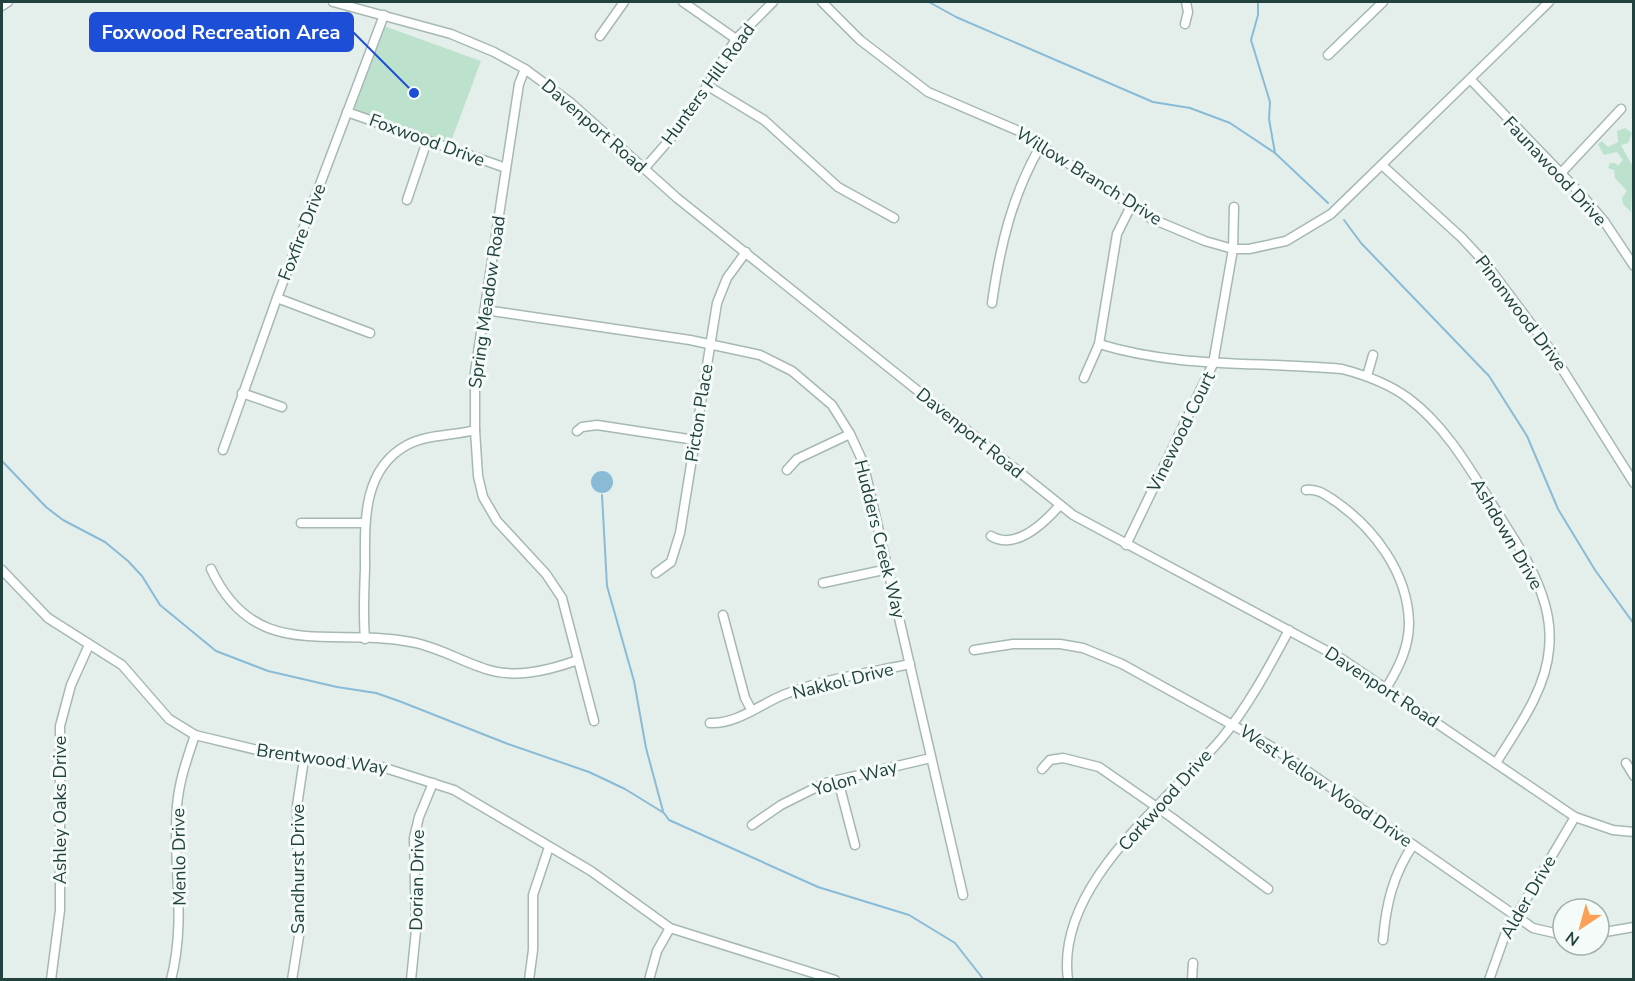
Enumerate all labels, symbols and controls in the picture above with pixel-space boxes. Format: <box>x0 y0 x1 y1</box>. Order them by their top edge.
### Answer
callout: Foxwood Recreation Area <box>90 13 353 51</box>
text: Foxwood Recreation Area <box>101 19 341 46</box>
street label: Hunters Hill Road <box>656 19 760 149</box>
street label: Davenport Road <box>536 74 652 178</box>
street label: Foxwood Drive <box>366 108 488 172</box>
street label: Faunawood Drive <box>1498 111 1612 231</box>
street label: Willow Branch Drive <box>1011 121 1167 231</box>
street label: Foxfire Drive <box>273 180 331 284</box>
street label: Spring Meadow Road <box>463 214 511 390</box>
street label: Pinonwood Drive <box>1470 250 1572 376</box>
street label: Picton Place <box>679 362 719 464</box>
street label: Vinewood Court <box>1141 367 1221 497</box>
street label: Davenport Road <box>911 382 1029 484</box>
street label: Hudders Creek Way <box>849 457 912 622</box>
street label: Ashdown Drive <box>1465 474 1549 594</box>
street label: Davenport Road <box>1320 641 1444 733</box>
street label: Nakkol Drive <box>790 657 896 705</box>
street label: West Yellow Wood Drive <box>1235 719 1417 853</box>
street label: Ashley Oaks Drive <box>48 736 72 884</box>
street label: Brentwood Way <box>255 738 390 780</box>
street label: Corkwood Drive <box>1113 744 1217 856</box>
street label: Yolon Way <box>809 754 901 802</box>
street label: Sandhurst Drive <box>286 804 310 934</box>
street label: Menlo Drive <box>166 808 192 906</box>
street label: Dorian Drive <box>404 829 430 931</box>
street label: Alder Drive <box>1495 851 1561 943</box>
north arrow <box>1551 897 1611 957</box>
text: N <box>1561 926 1584 951</box>

